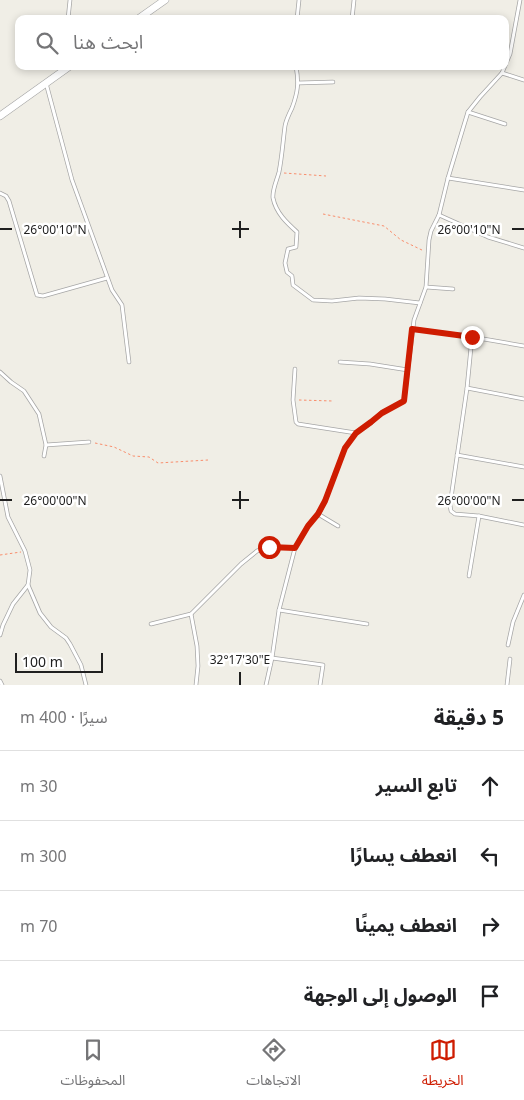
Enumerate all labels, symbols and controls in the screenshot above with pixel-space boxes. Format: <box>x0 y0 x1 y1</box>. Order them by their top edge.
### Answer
search box <box>15 15 509 70</box>
icon: search <box>33 29 61 57</box>
text: ابحث هنا <box>73 29 143 55</box>
text: 26°00'10"N <box>23 221 87 238</box>
text: 26°00'10"N <box>437 221 501 238</box>
route end <box>461 326 484 349</box>
text: 26°00'00"N <box>23 492 87 509</box>
text: 26°00'00"N <box>437 492 501 509</box>
route start <box>258 536 281 559</box>
scale bar <box>15 650 102 673</box>
text: 32°17'30"E <box>210 651 270 668</box>
text: 100 m <box>22 652 63 671</box>
text: 5 دقيقة <box>434 703 504 731</box>
text: سيرًا · 400 m <box>20 706 107 728</box>
text: تابع السير <box>376 772 457 798</box>
icon: ahead <box>476 772 504 800</box>
text: 30 m <box>20 775 57 797</box>
text: انعطف يسارًا <box>350 842 457 868</box>
icon: left <box>476 842 504 870</box>
text: 300 m <box>20 845 67 867</box>
text: انعطف يمينًا <box>355 912 457 938</box>
icon: right <box>476 912 504 940</box>
text: 70 m <box>20 915 57 937</box>
text: الوصول إلى الوجهة <box>304 982 457 1008</box>
icon: arrive <box>476 982 504 1010</box>
tab: المحفوظات <box>60 1036 125 1095</box>
tab: الاتجاهات <box>246 1036 301 1095</box>
tab: الخريطة <box>422 1036 464 1095</box>

